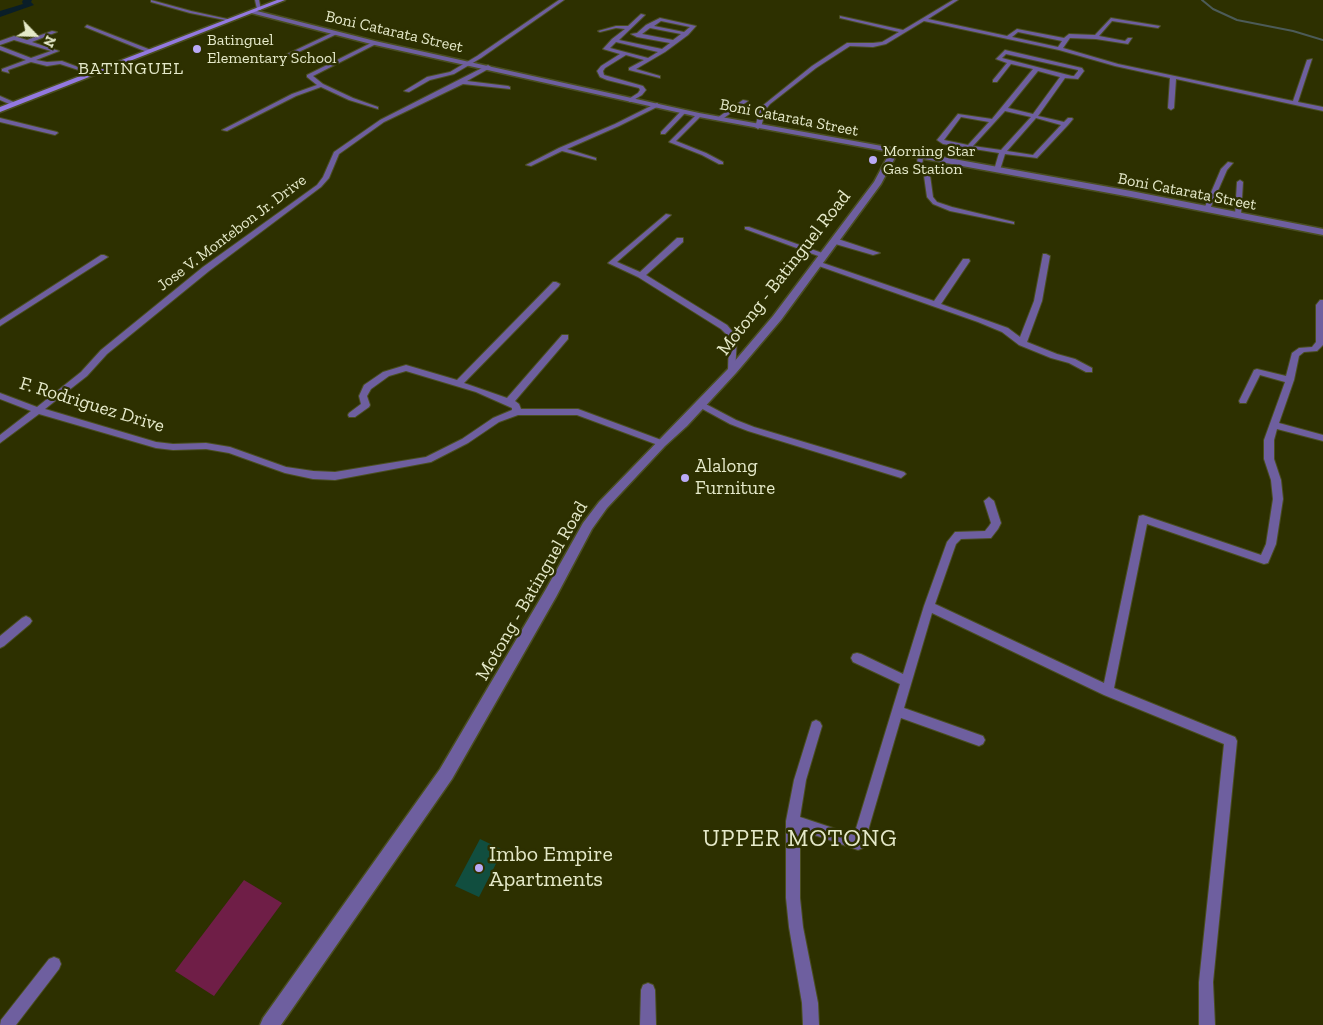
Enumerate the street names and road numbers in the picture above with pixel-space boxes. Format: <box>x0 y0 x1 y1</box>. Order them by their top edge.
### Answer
street label: Boni Catarata Street <box>323 7 465 57</box>
street label: Boni Catarata Street <box>718 95 860 141</box>
street label: Boni Catarata Street <box>1116 169 1258 215</box>
street label: Jose V. Montebon Jr. Drive <box>154 171 310 295</box>
street label: Motong - Batinguel Road <box>712 186 856 360</box>
street label: F. Rodriguez Drive <box>17 372 167 438</box>
street label: Motong - Batinguel Road <box>471 497 593 685</box>

